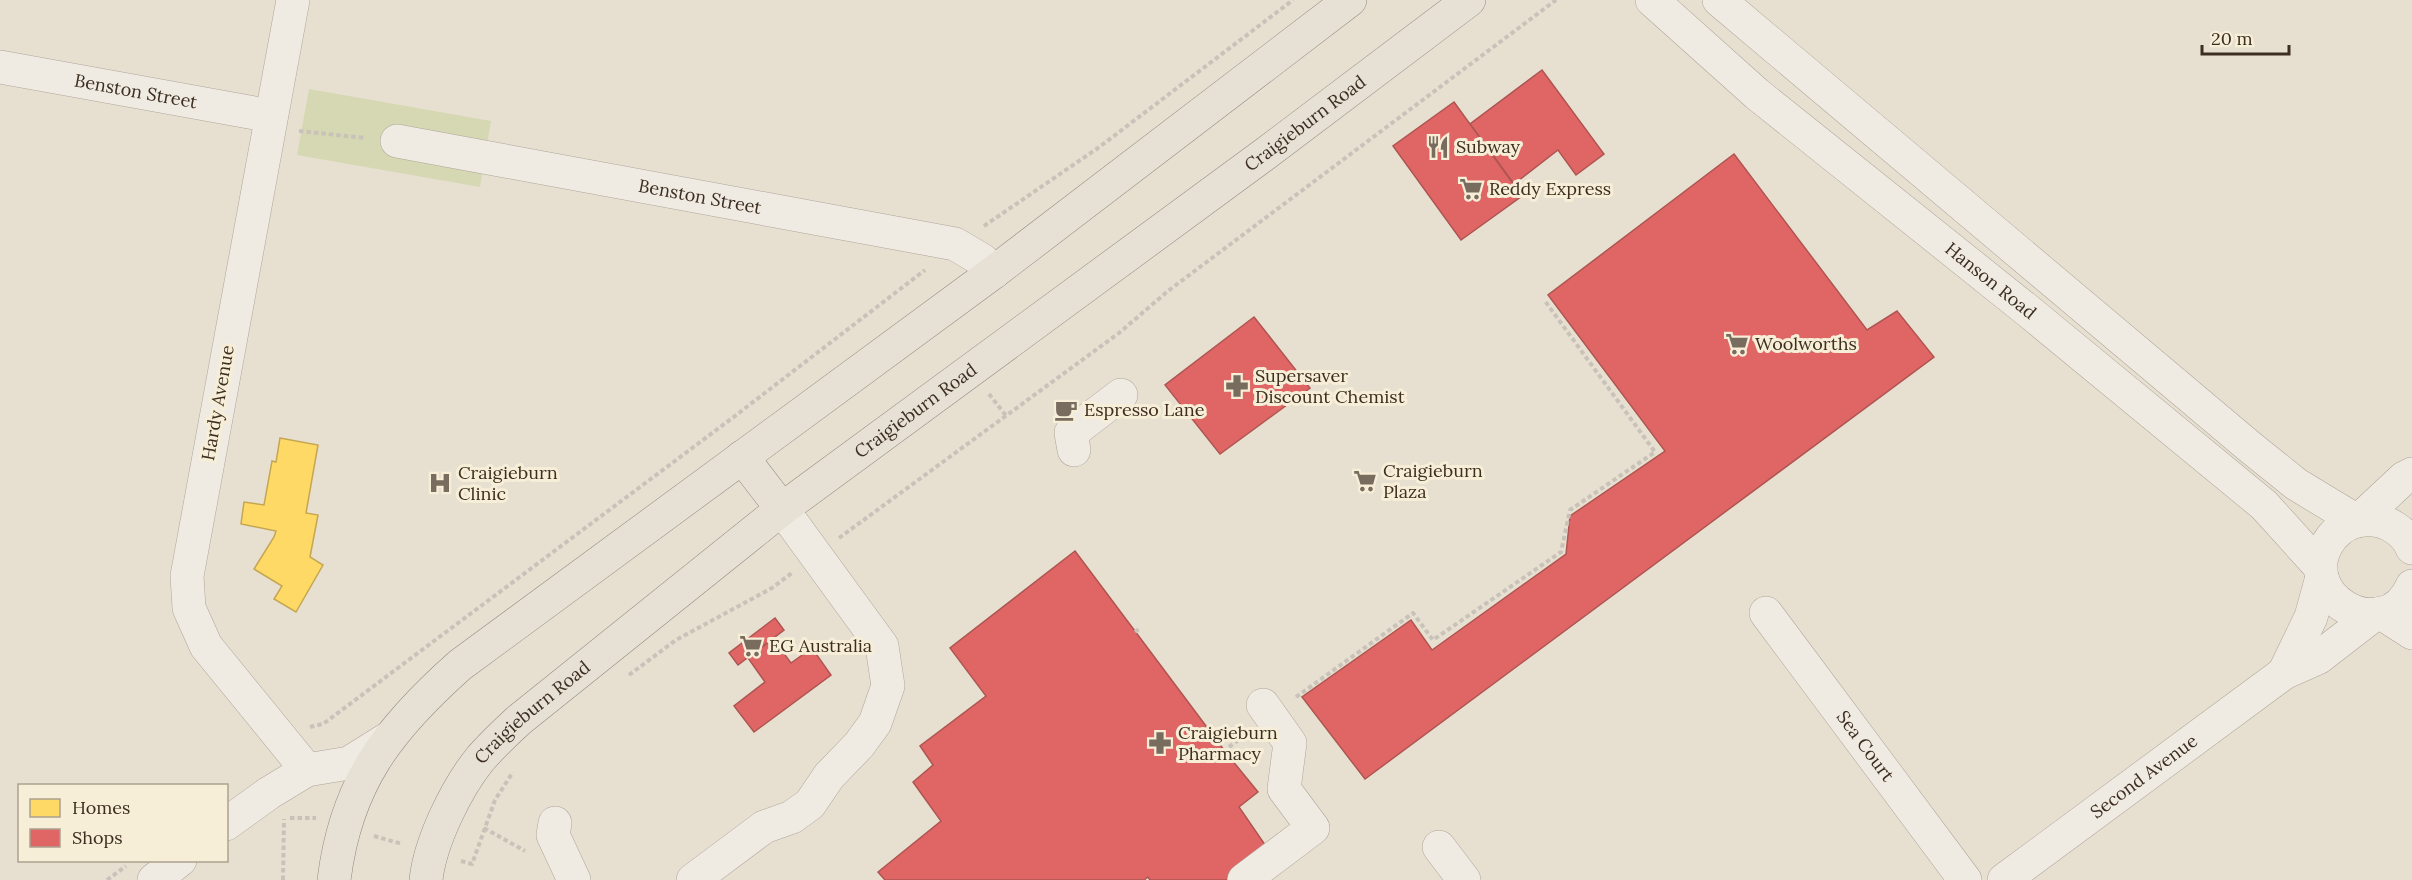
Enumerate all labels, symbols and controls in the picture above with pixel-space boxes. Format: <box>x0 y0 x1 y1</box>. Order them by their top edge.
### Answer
scale bar <box>2202 18 2289 56</box>
text: 20 m <box>2211 27 2253 50</box>
street label: Benston Street <box>73 69 199 113</box>
street label: Craigieburn Road <box>1239 70 1370 176</box>
restaurant icon: Subway <box>1425 134 1451 160</box>
place label: Subway <box>1456 135 1521 158</box>
street label: Benston Street <box>637 174 763 219</box>
supermarket icon: Reddy Express <box>1458 176 1484 202</box>
place label: Reddy Express <box>1489 177 1611 200</box>
street label: Hanson Road <box>1941 237 2041 324</box>
supermarket icon: Woolworths <box>1724 331 1750 357</box>
place label: Woolworths <box>1755 332 1857 355</box>
street label: Hardy Avenue <box>196 343 239 462</box>
street label: Craigieburn Road <box>850 358 981 463</box>
place label: Supersaver Discount Chemist <box>1255 364 1405 408</box>
pharmacy icon: Supersaver Discount Chemist <box>1224 373 1250 399</box>
cafe icon: Espresso Lane <box>1053 397 1079 423</box>
place label: Espresso Lane <box>1084 398 1205 421</box>
place label: Craigieburn Plaza <box>1383 459 1483 503</box>
place label: Craigieburn Clinic <box>458 461 558 505</box>
supermarket icon: Craigieburn Plaza <box>1352 468 1378 494</box>
hospital icon: Craigieburn Clinic <box>427 470 453 496</box>
supermarket icon: EG Australia <box>738 633 764 659</box>
place label: EG Australia <box>769 634 872 657</box>
street label: Craigieburn Road <box>469 655 595 769</box>
street label: Sea Court <box>1832 706 1900 786</box>
place label: Craigieburn Pharmacy <box>1178 721 1278 765</box>
street label: Second Avenue <box>2086 729 2202 823</box>
pharmacy icon: Craigieburn Pharmacy <box>1147 730 1173 756</box>
legend <box>18 784 228 862</box>
text: Homes <box>72 796 130 819</box>
text: Shops <box>72 826 123 849</box>

